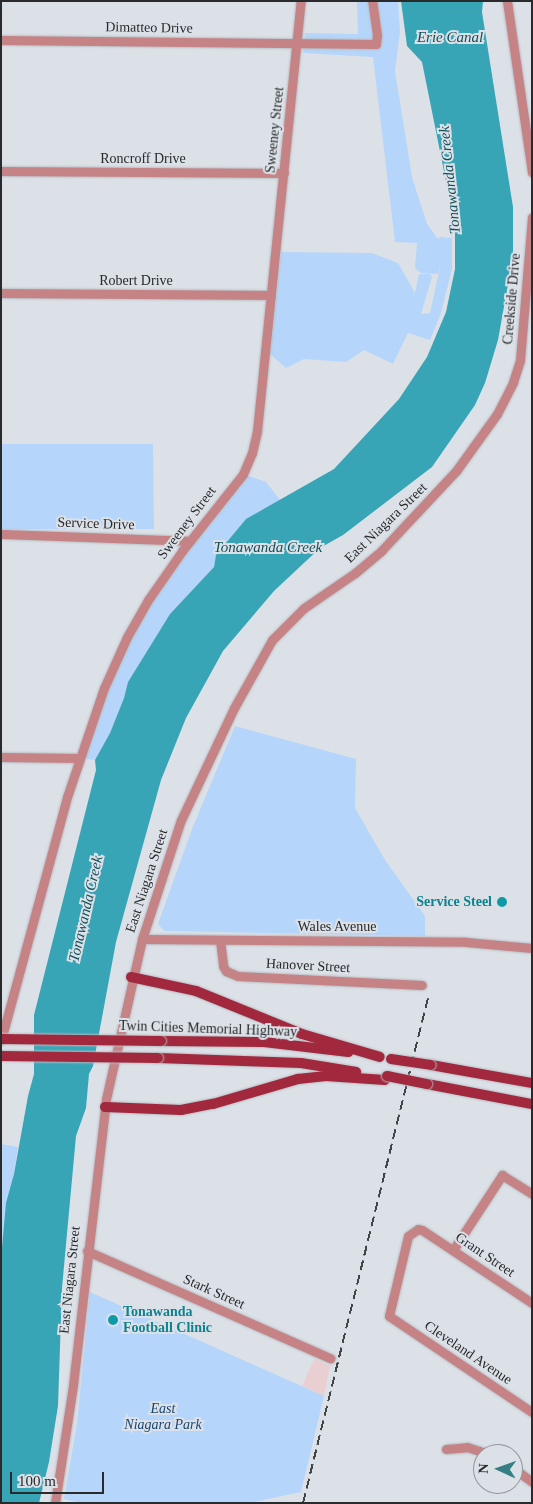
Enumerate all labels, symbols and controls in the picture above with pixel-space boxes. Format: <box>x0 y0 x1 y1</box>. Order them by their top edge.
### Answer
street label: Dimatteo Drive <box>105 19 193 37</box>
water label: Erie Canal <box>417 29 483 47</box>
street label: Sweeney Street <box>262 86 288 174</box>
water label: Tonawanda Creek <box>435 125 465 235</box>
street label: Roncroff Drive <box>100 151 186 167</box>
street label: Creekside Drive <box>500 253 524 345</box>
street label: Robert Drive <box>99 273 173 289</box>
street label: East Niagara Street <box>341 479 431 567</box>
street label: Sweeney Street <box>154 483 220 563</box>
street label: Service Drive <box>57 514 135 534</box>
water label: Tonawanda Creek <box>214 539 322 557</box>
street label: East Niagara Street <box>122 827 172 935</box>
water label: Tonawanda Creek <box>65 854 107 964</box>
place label: Service Steel <box>416 894 492 910</box>
marker: Service Steel <box>496 896 508 908</box>
street label: Wales Avenue <box>297 919 377 935</box>
street label: Hanover Street <box>265 955 351 977</box>
street label: Twin Cities Memorial Highway <box>119 1017 297 1041</box>
street label: East Niagara Street <box>56 1225 84 1335</box>
street label: Grant Street <box>452 1229 518 1281</box>
street label: Stark Street <box>181 1271 247 1313</box>
place label: Tonawanda Football Clinic <box>123 1304 212 1336</box>
marker: Tonawanda Football Clinic <box>107 1314 119 1326</box>
street label: Cleveland Avenue <box>421 1317 515 1389</box>
park label: East Niagara Park <box>124 1401 202 1434</box>
north arrow <box>473 1444 523 1494</box>
scale bar <box>12 1462 106 1494</box>
text: N <box>476 1463 491 1474</box>
text: 100 m <box>18 1473 56 1489</box>

